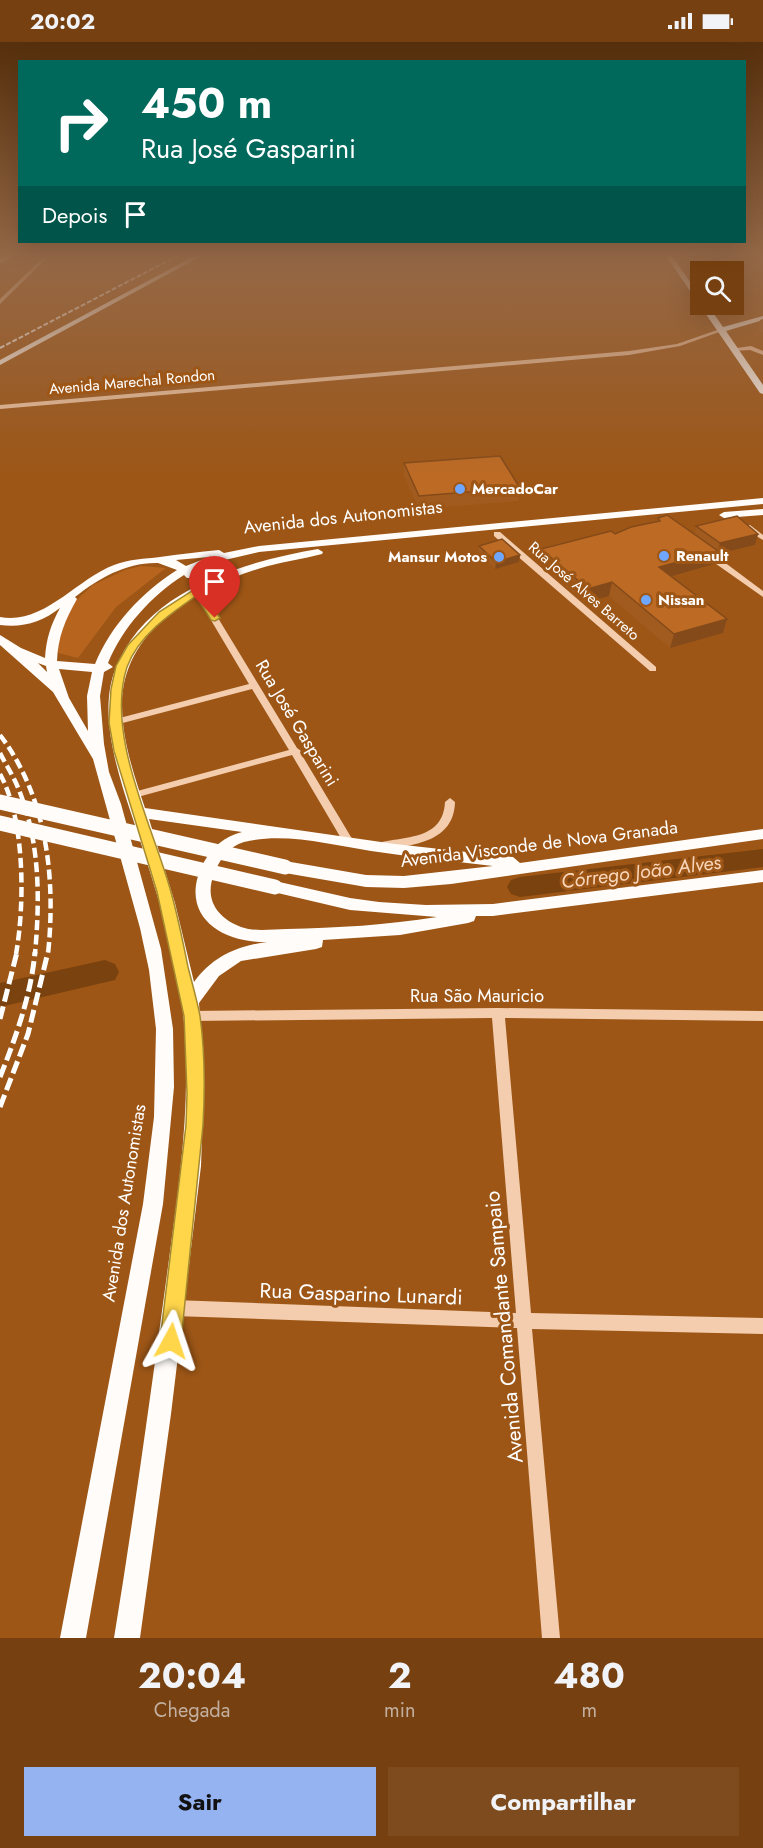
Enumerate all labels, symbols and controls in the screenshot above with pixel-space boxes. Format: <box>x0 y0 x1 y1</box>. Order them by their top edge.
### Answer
text: 20:02 <box>30 5 95 37</box>
text: 450 m <box>141 73 272 134</box>
icon: right <box>42 84 120 162</box>
text: Rua José Gasparini <box>141 129 356 168</box>
icon: arrive <box>119 198 152 231</box>
text: Depois <box>42 199 107 231</box>
map controls <box>690 261 744 315</box>
button: search <box>690 261 744 315</box>
street label: Avenida Marechal Rondon <box>48 364 216 400</box>
place label: MercadoCar <box>472 478 559 500</box>
marker: MercadoCar <box>453 482 467 496</box>
street label: Avenida dos Autonomistas <box>242 494 444 540</box>
street label: Rua José Alves Barreto <box>523 536 645 646</box>
place label: Renault <box>676 545 729 567</box>
place label: Mansur Motos <box>388 546 487 568</box>
marker: Renault <box>657 549 671 563</box>
marker: Mansur Motos <box>492 550 506 564</box>
pin <box>189 556 240 618</box>
icon: arrive <box>198 565 231 598</box>
place label: Nissan <box>658 589 704 611</box>
marker: Nissan <box>639 593 653 607</box>
street label: Rua José Gasparini <box>249 655 345 791</box>
street label: Avenida Visconde de Nova Granada <box>399 814 679 874</box>
water label: Córrego João Alves <box>559 848 723 896</box>
street label: Rua São Mauricio <box>410 983 544 1009</box>
street label: Avenida dos Autonomistas <box>96 1102 152 1304</box>
street label: Avenida Comandante Sampaio <box>477 1190 531 1464</box>
street label: Rua Gasparino Lunardi <box>259 1275 463 1313</box>
position arrow <box>139 1309 203 1373</box>
text: 20:04 <box>138 1649 246 1701</box>
text: 2 <box>388 1649 412 1701</box>
text: 480 <box>553 1649 625 1701</box>
text: Chegada <box>154 1696 230 1725</box>
text: min <box>384 1696 415 1725</box>
text: m <box>581 1696 597 1725</box>
button: Sair <box>24 1767 376 1836</box>
button: Compartilhar <box>388 1767 739 1836</box>

